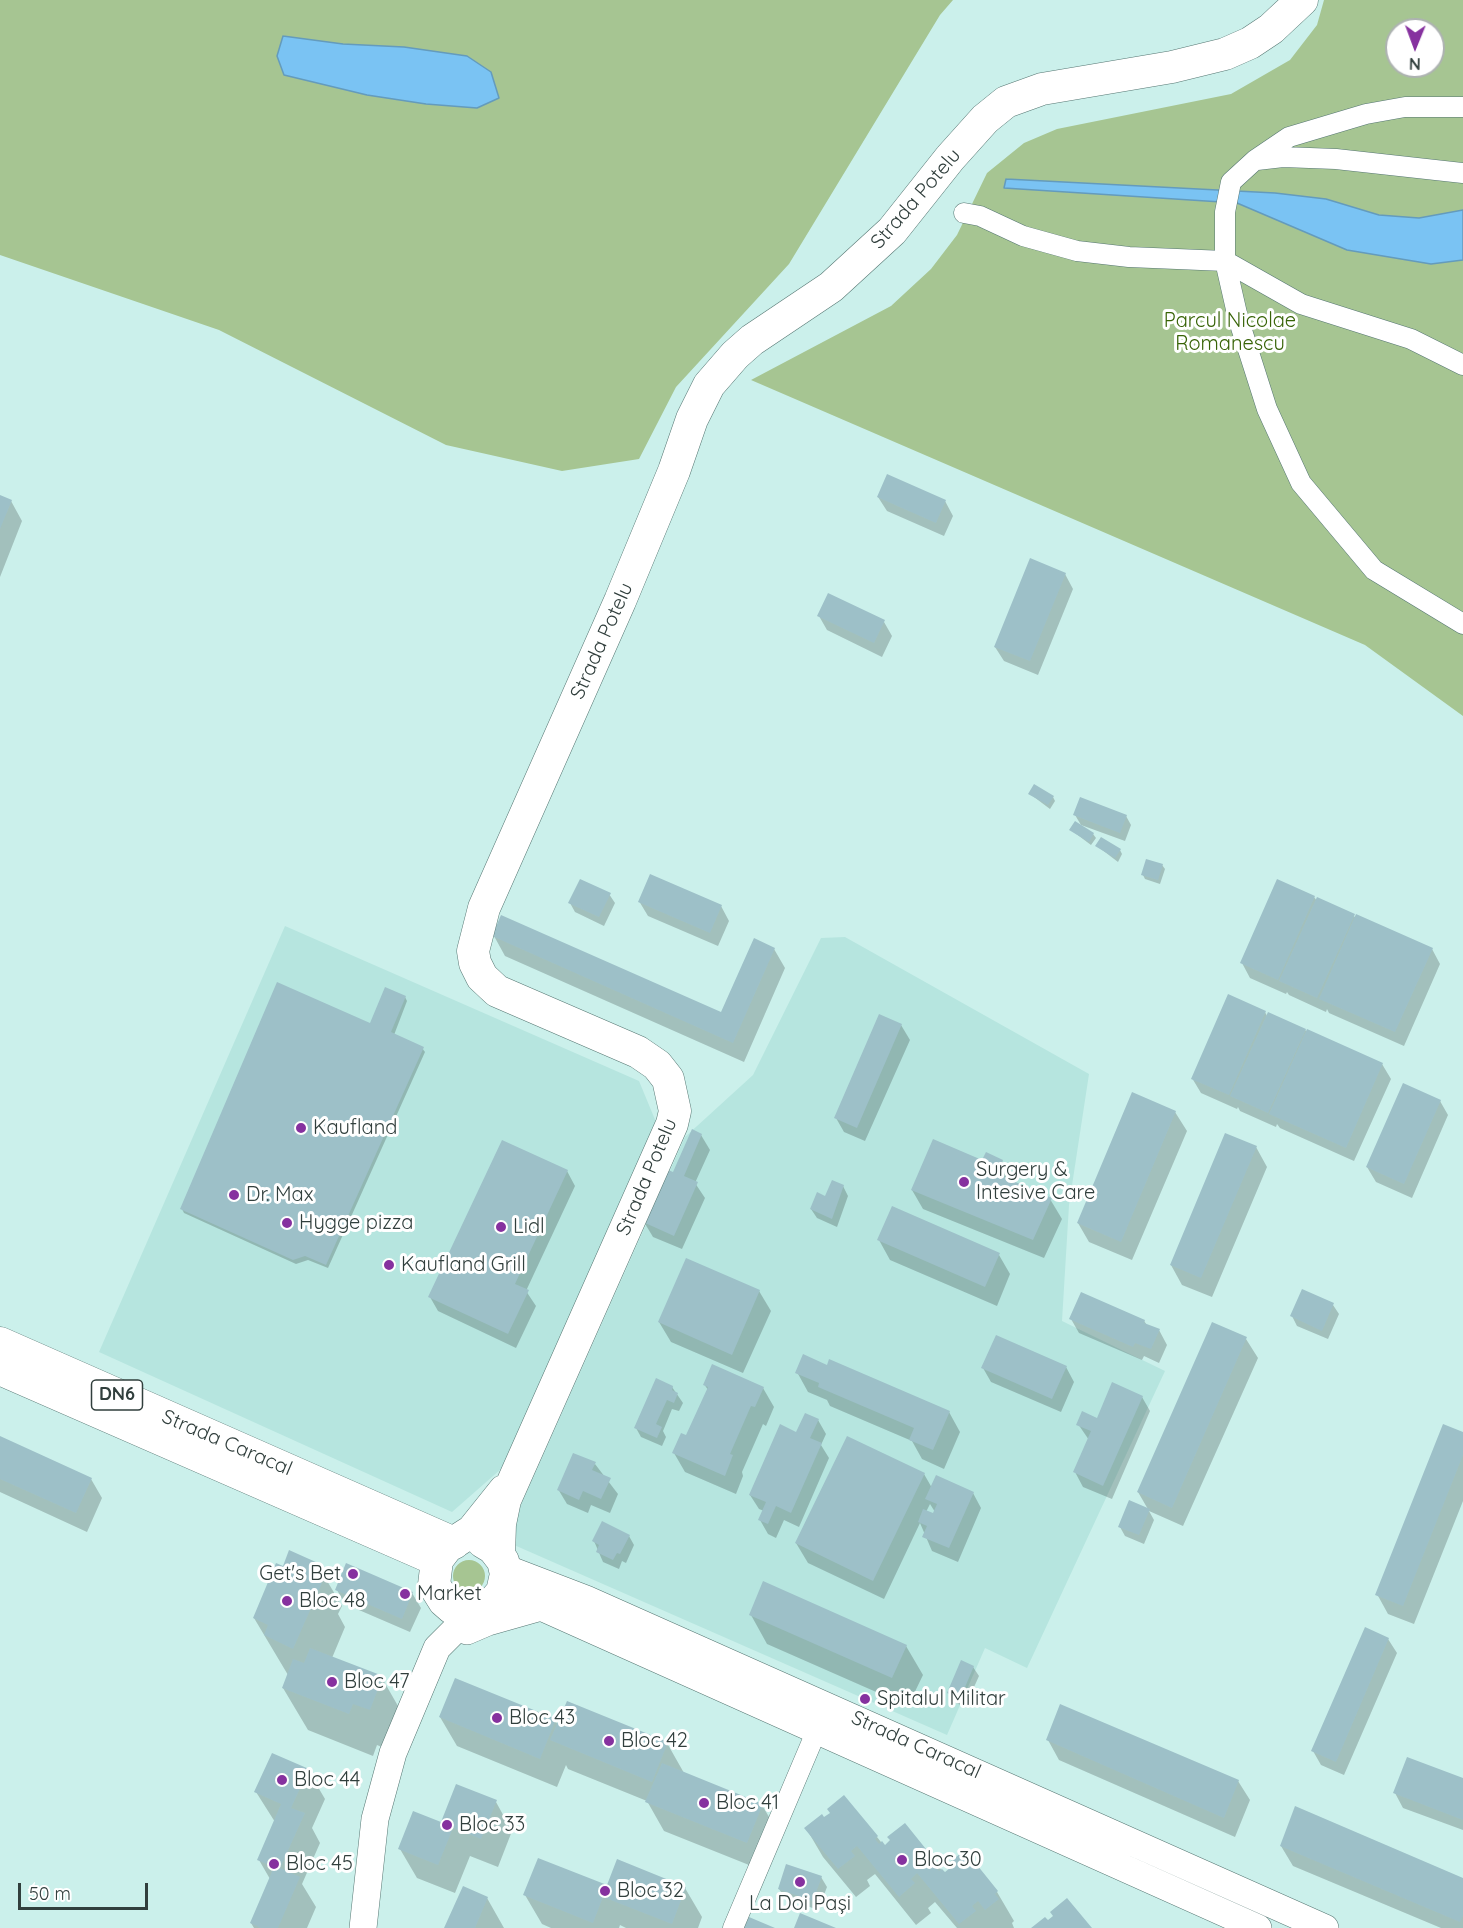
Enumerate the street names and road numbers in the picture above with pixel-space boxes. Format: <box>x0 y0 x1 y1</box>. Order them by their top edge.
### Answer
street label: Strada Potelu <box>866 144 966 254</box>
street label: Strada Potelu <box>566 579 638 703</box>
street label: Strada Potelu <box>612 1115 682 1239</box>
road number: DN6 <box>92 1380 142 1410</box>
street label: Strada Caracal <box>158 1405 296 1481</box>
street label: Strada Caracal <box>848 1706 984 1784</box>

